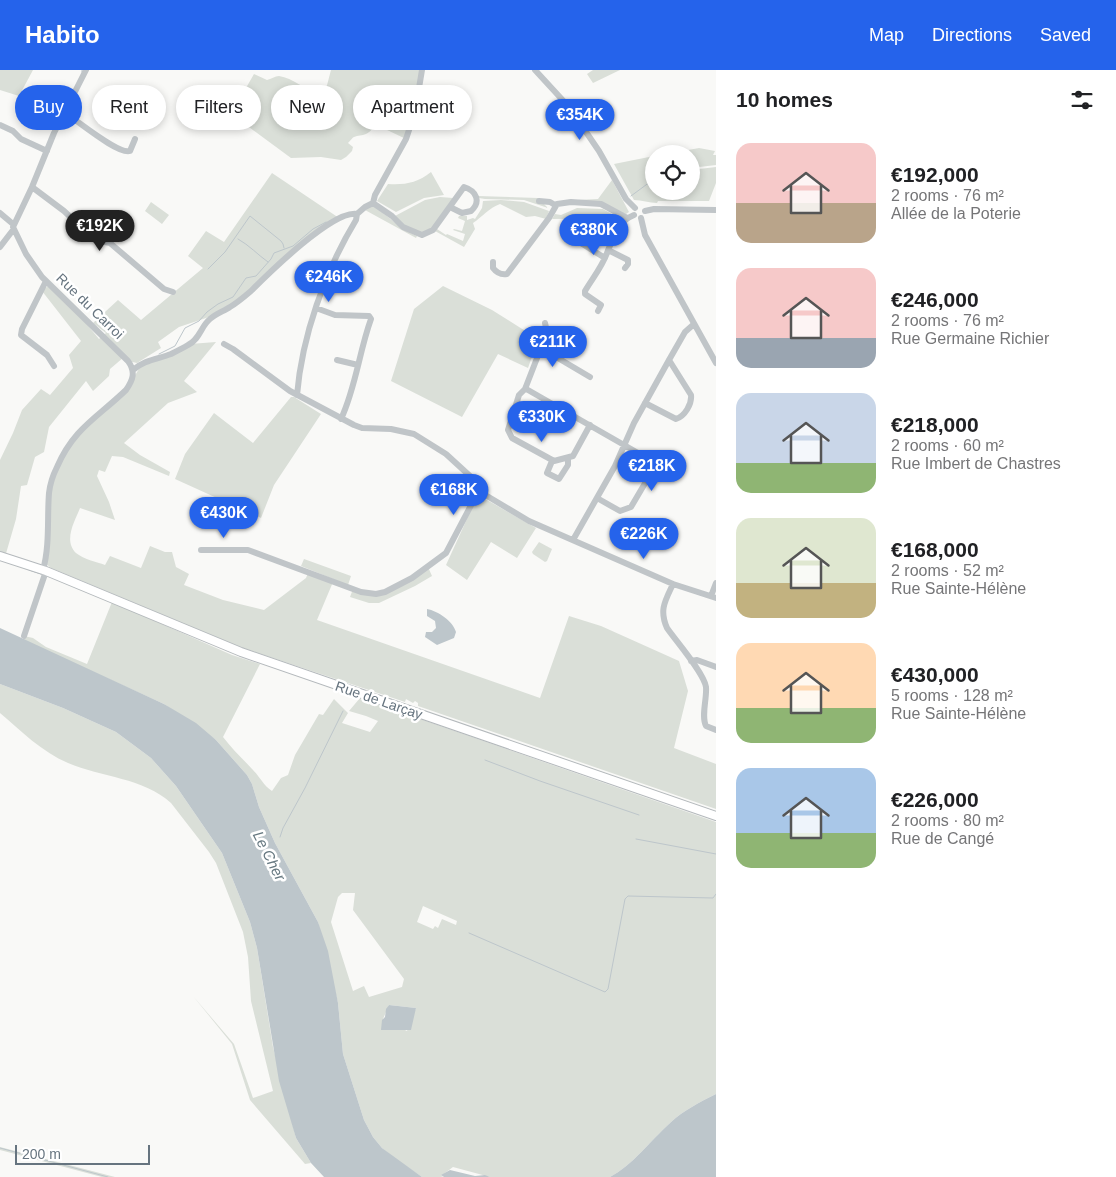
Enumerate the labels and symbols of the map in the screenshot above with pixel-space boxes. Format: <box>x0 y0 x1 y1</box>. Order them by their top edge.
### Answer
pin: €354K <box>545 98 615 141</box>
pin: €192K <box>65 210 135 252</box>
pin: €380K <box>559 214 629 256</box>
pin: €246K <box>294 260 364 303</box>
street label: Rue du Carroi <box>53 270 127 342</box>
pin: €211K <box>518 326 588 368</box>
pin: €330K <box>507 400 577 443</box>
pin: €218K <box>617 450 687 492</box>
pin: €168K <box>419 474 489 516</box>
pin: €430K <box>189 496 259 539</box>
pin: €226K <box>609 518 679 560</box>
street label: Rue de Larçay <box>333 678 425 722</box>
water label: Le Cher <box>250 828 290 884</box>
scale bar <box>15 1142 150 1165</box>

